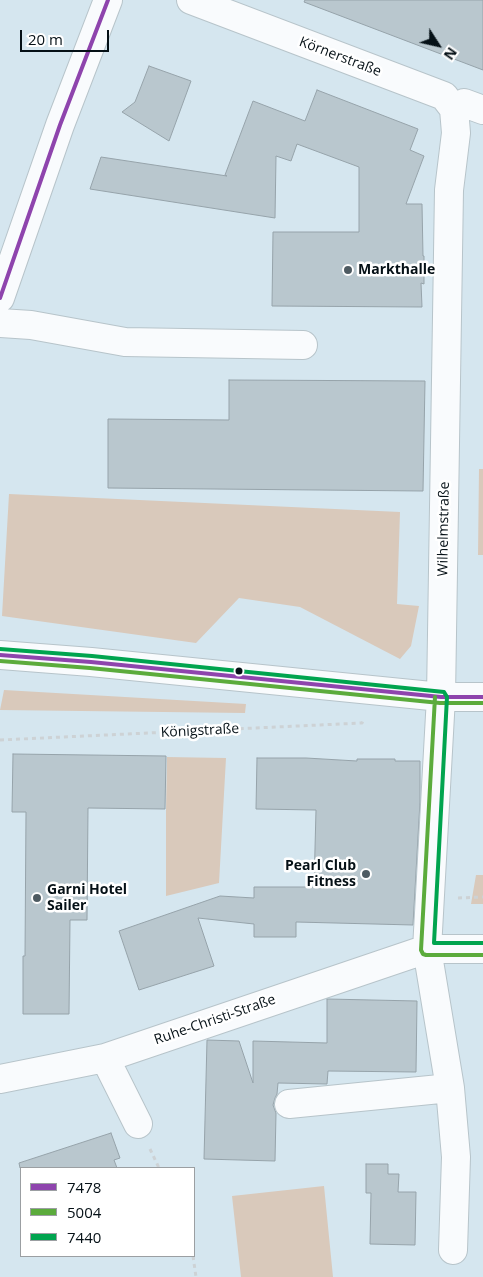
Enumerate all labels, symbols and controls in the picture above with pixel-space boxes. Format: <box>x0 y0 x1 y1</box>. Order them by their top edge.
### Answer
scale bar <box>22 20 111 52</box>
north arrow <box>413 20 463 70</box>
text: 20 m <box>28 29 63 49</box>
street label: Körnerstraße <box>297 34 383 80</box>
text: N <box>440 44 462 64</box>
place label: Markthalle <box>358 262 435 278</box>
marker: Markthalle <box>342 264 354 276</box>
street label: Wilhelmstraße <box>435 482 453 576</box>
unlabelled marker <box>234 666 244 676</box>
street label: Königstraße <box>160 721 240 741</box>
place label: Pearl Club Fitness <box>285 858 356 890</box>
marker: Pearl Club Fitness <box>360 868 372 880</box>
place label: Garni Hotel Sailer <box>47 882 127 914</box>
marker: Garni Hotel Sailer <box>31 892 43 904</box>
street label: Ruhe-Christi-Straße <box>152 991 278 1049</box>
legend <box>20 1167 195 1257</box>
text: 7478 <box>67 1177 101 1197</box>
text: 5004 <box>67 1202 101 1222</box>
text: 7440 <box>67 1227 101 1247</box>

